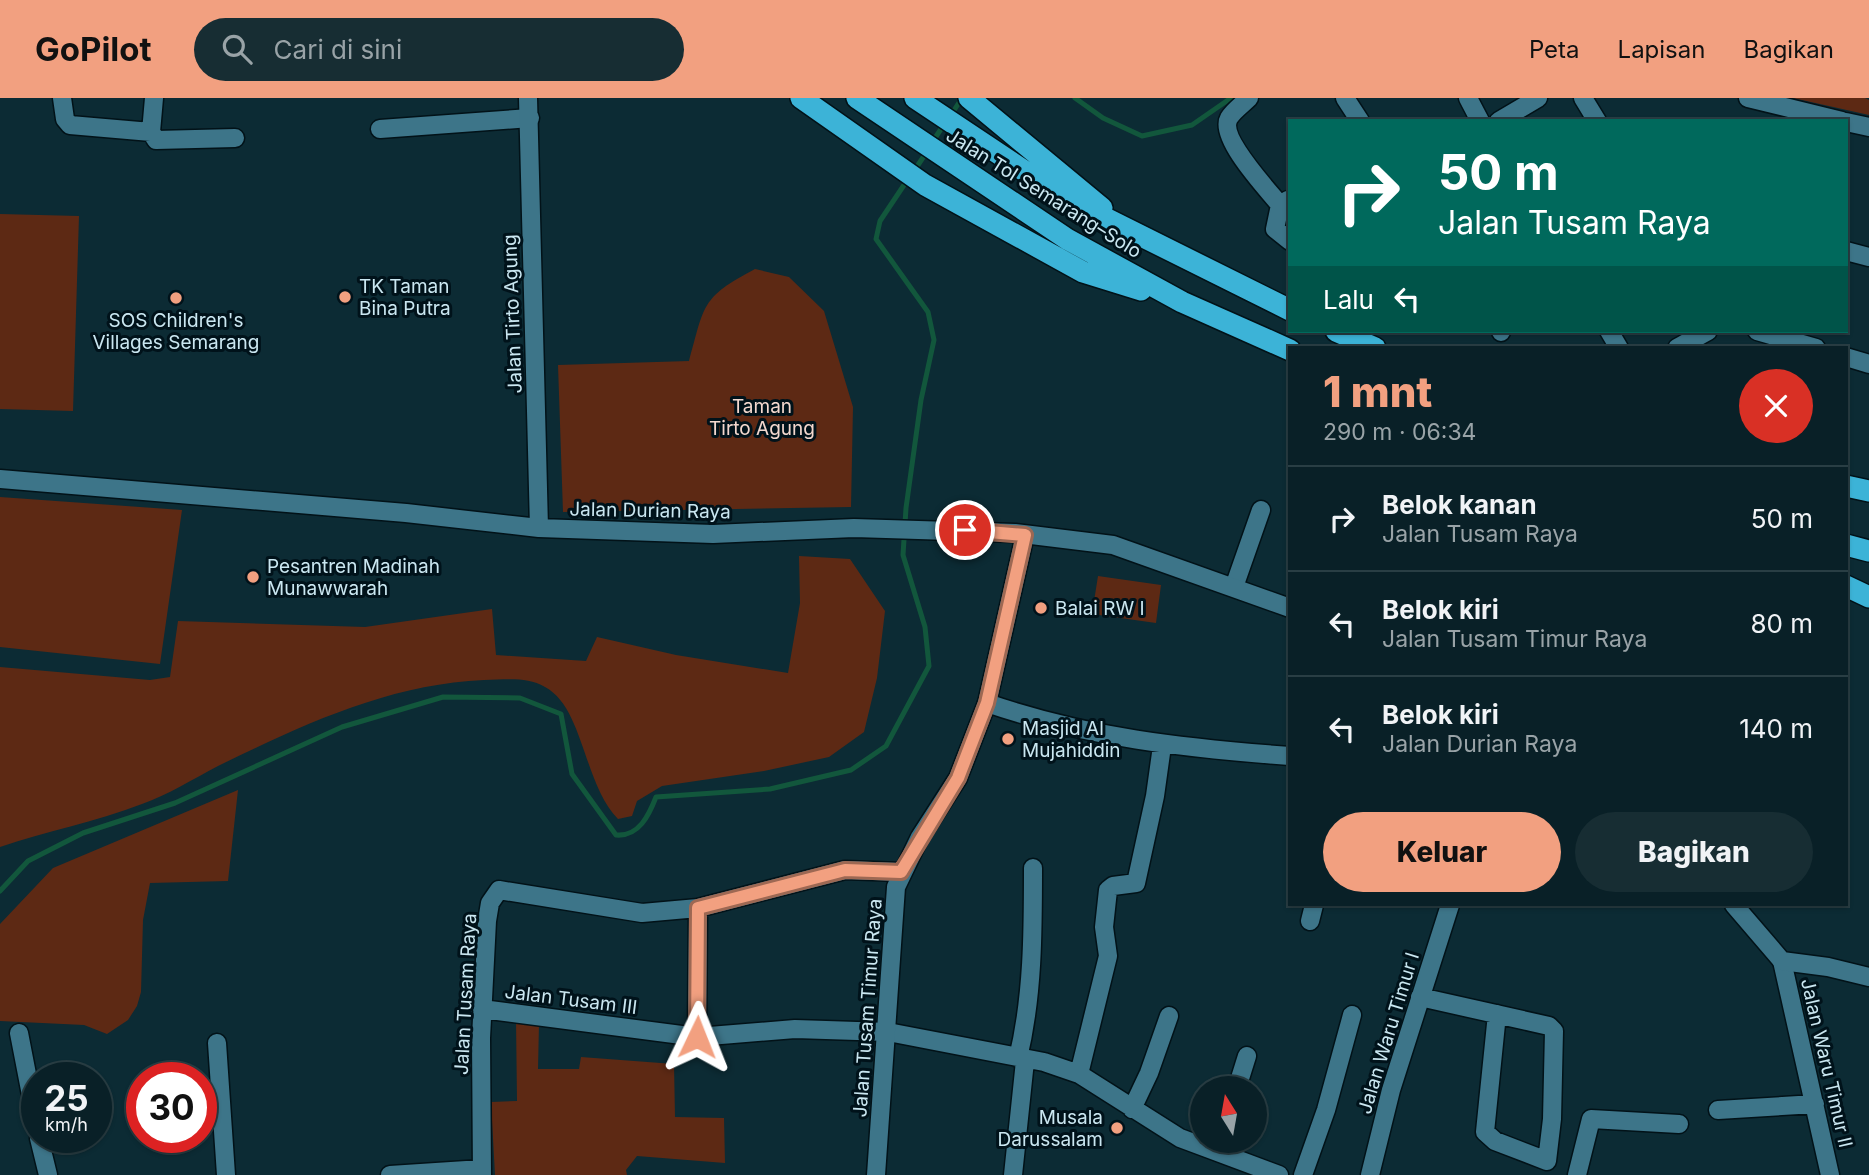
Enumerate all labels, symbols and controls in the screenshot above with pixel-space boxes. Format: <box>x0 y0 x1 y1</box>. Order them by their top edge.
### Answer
search box <box>194 18 684 81</box>
text: GoPilot <box>35 29 152 69</box>
icon: search <box>218 30 256 68</box>
text: Cari di sini <box>274 34 402 65</box>
text: Peta <box>1529 35 1580 64</box>
text: Lapisan <box>1618 35 1705 64</box>
text: Bagikan <box>1743 35 1834 64</box>
street label: Jalan Tol Semarang–Solo <box>942 124 1146 263</box>
text: 50 m <box>1438 143 1559 202</box>
icon: right <box>1323 147 1414 238</box>
text: Jalan Tusam Raya <box>1438 203 1711 242</box>
street label: Jalan Tirto Agung <box>498 234 527 394</box>
place label: TK Taman Bina Putra <box>359 275 451 320</box>
icon: left <box>1388 280 1426 318</box>
text: Lalu <box>1323 284 1374 315</box>
marker: TK Taman Bina Putra <box>337 289 353 305</box>
marker: SOS Children's Villages Semarang <box>168 290 184 306</box>
place label: SOS Children's Villages Semarang <box>93 309 259 354</box>
text: 1 mnt <box>1323 366 1432 417</box>
button: close <box>1739 369 1813 443</box>
park label: Taman Tirto Agung <box>709 395 815 440</box>
text: 290 m · 06:34 <box>1323 418 1476 446</box>
text: Belok kanan <box>1382 489 1537 520</box>
street label: Jalan Durian Raya <box>569 498 731 523</box>
pin <box>935 500 995 560</box>
icon: right <box>1323 500 1361 538</box>
text: 50 m <box>1751 503 1813 534</box>
icon: arrive <box>946 511 984 549</box>
text: Jalan Tusam Raya <box>1382 520 1578 548</box>
place label: Pesantren Madinah Munawwarah <box>267 555 440 600</box>
marker: Pesantren Madinah Munawwarah <box>245 569 261 585</box>
text: Belok kiri <box>1382 594 1499 625</box>
place label: Balai RW I <box>1055 597 1145 620</box>
marker: Balai RW I <box>1033 600 1049 616</box>
icon: left <box>1323 605 1361 643</box>
text: 80 m <box>1750 608 1813 639</box>
text: Jalan Tusam Timur Raya <box>1382 625 1647 653</box>
text: Belok kiri <box>1382 699 1499 730</box>
icon: left <box>1323 710 1361 748</box>
text: 140 m <box>1739 713 1813 744</box>
place label: Masjid Al Mujahiddin <box>1022 717 1121 762</box>
text: Jalan Durian Raya <box>1382 730 1577 758</box>
marker: Masjid Al Mujahiddin <box>1000 731 1016 747</box>
button: Keluar <box>1323 812 1561 892</box>
button: Bagikan <box>1575 812 1813 892</box>
street label: Jalan Tusam Timur Raya <box>848 898 887 1118</box>
street label: Jalan Tusam Raya <box>450 913 481 1075</box>
street label: Jalan Waru Timur I <box>1353 950 1424 1117</box>
street label: Jalan Waru Timur II <box>1796 976 1857 1150</box>
street label: Jalan Tusam III <box>503 980 639 1019</box>
position arrow <box>660 1000 734 1074</box>
speed limit sign: 30 <box>126 1062 217 1153</box>
north arrow <box>1190 1076 1267 1153</box>
map controls <box>1190 1076 1267 1153</box>
text: 25 <box>44 1077 89 1119</box>
place label: Musala Darussalam <box>998 1106 1103 1151</box>
text: km/h <box>45 1114 88 1135</box>
marker: Musala Darussalam <box>1109 1120 1125 1136</box>

